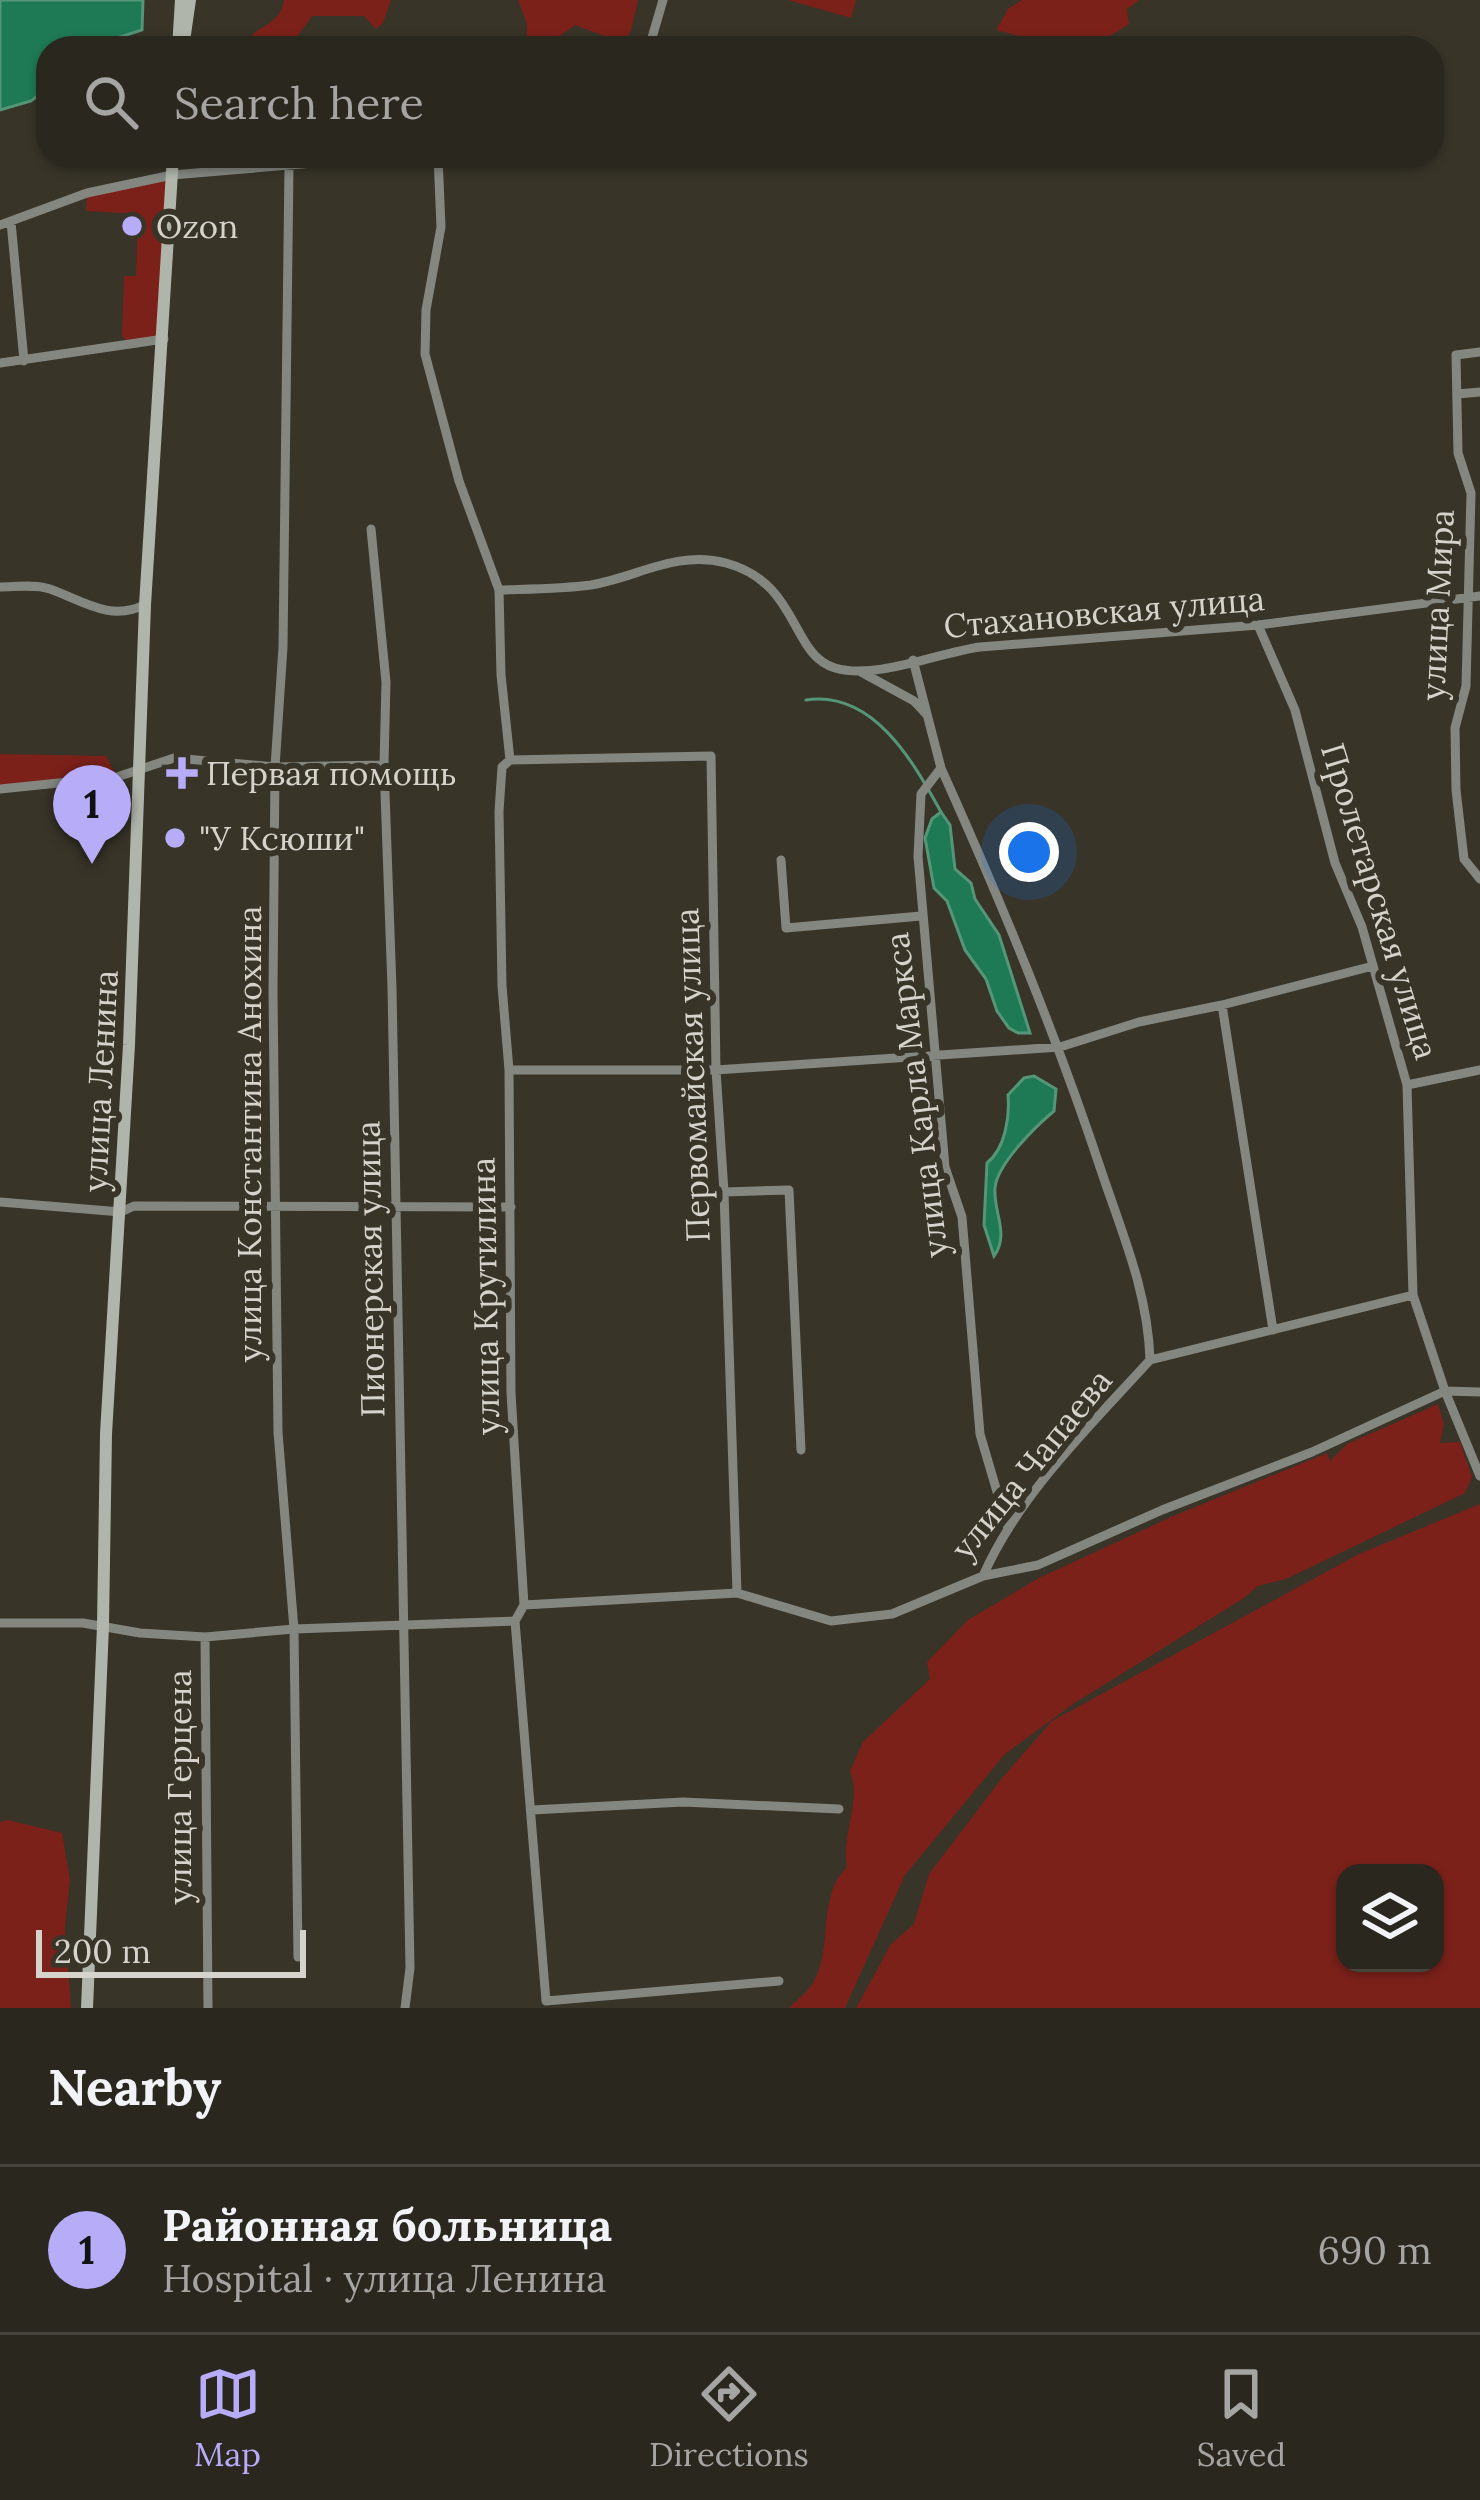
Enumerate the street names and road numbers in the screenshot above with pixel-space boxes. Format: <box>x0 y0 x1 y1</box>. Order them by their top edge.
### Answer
street label: улица Мира <box>1411 508 1463 702</box>
street label: Стахановская улица <box>942 577 1266 647</box>
street label: Пролетарская улица <box>1312 738 1448 1064</box>
street label: улица Константина Анохина <box>228 906 270 1362</box>
street label: Первомайская улица <box>665 907 719 1243</box>
street label: улица Карла Маркса <box>875 930 957 1260</box>
street label: улица Ленина <box>73 969 127 1193</box>
street label: Пионерская улица <box>346 1120 394 1418</box>
street label: улица Крутилина <box>462 1157 508 1435</box>
street label: улица Чапаева <box>941 1360 1121 1568</box>
street label: улица Герцена <box>158 1670 200 1904</box>

